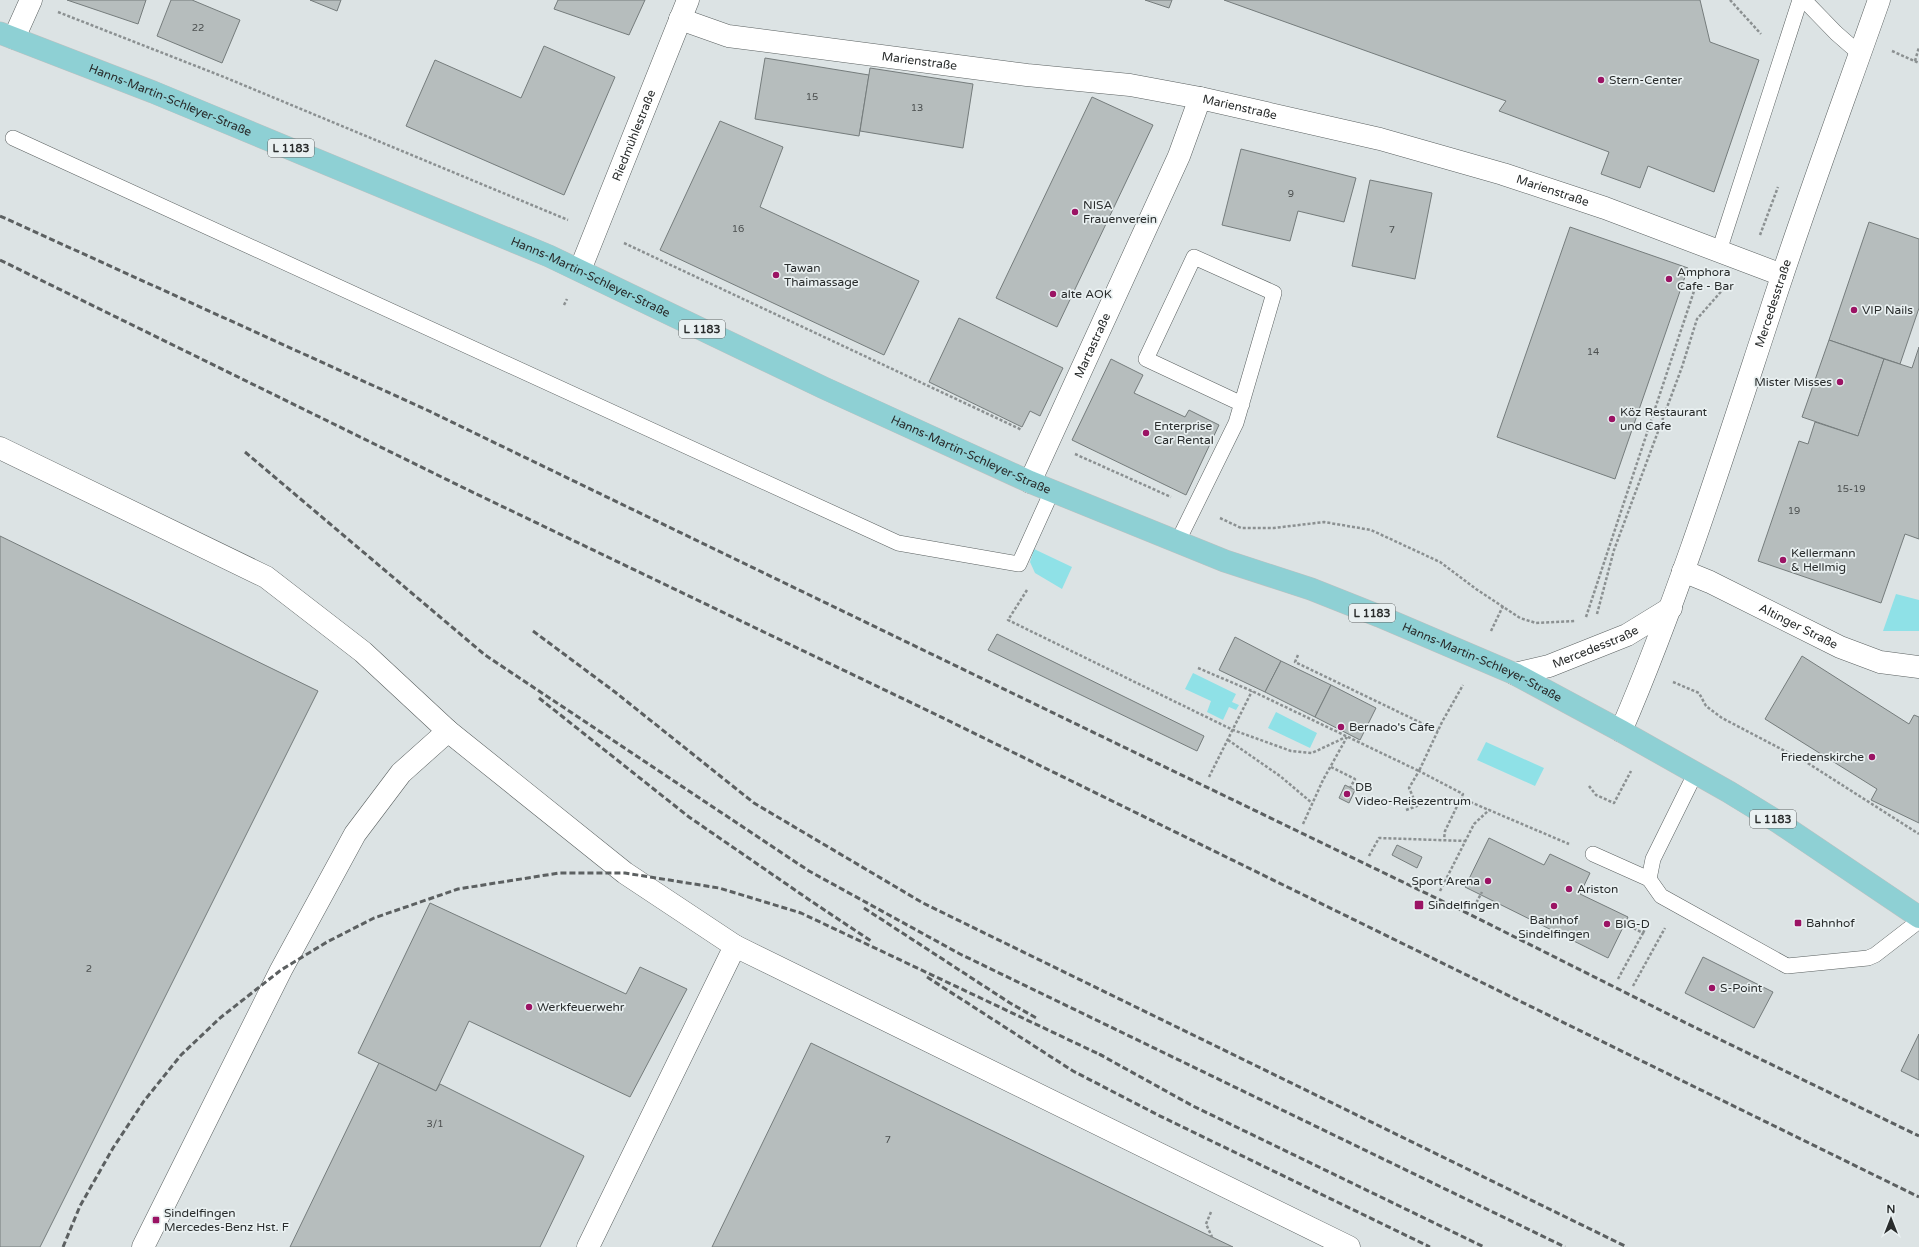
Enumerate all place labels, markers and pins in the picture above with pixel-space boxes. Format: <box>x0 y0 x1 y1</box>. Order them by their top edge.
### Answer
place label: Stern-Center <box>1609 73 1683 87</box>
marker: Stern-Center <box>1596 75 1606 85</box>
place label: NISA Frauenverein <box>1083 198 1157 226</box>
marker: NISA Frauenverein <box>1070 207 1080 217</box>
place label: Tawan Thaimassage <box>784 261 859 289</box>
place label: Amphora Cafe - Bar <box>1677 265 1734 293</box>
marker: Tawan Thaimassage <box>771 270 781 280</box>
marker: Amphora Cafe - Bar <box>1664 274 1674 284</box>
place label: alte AOK <box>1061 287 1112 301</box>
marker: alte AOK <box>1048 289 1058 299</box>
place label: VIP Nails <box>1862 303 1913 317</box>
marker: VIP Nails <box>1849 305 1859 315</box>
place label: Mister Misses <box>1754 375 1832 389</box>
marker: Mister Misses <box>1835 377 1845 387</box>
place label: Köz Restaurant und Cafe <box>1620 405 1708 433</box>
marker: Köz Restaurant und Cafe <box>1607 414 1617 424</box>
place label: Enterprise Car Rental <box>1154 419 1214 447</box>
marker: Enterprise Car Rental <box>1141 428 1151 438</box>
place label: Kellermann & Hellmig <box>1791 546 1856 574</box>
marker: Kellermann & Hellmig <box>1778 555 1788 565</box>
place label: Bernado's Cafe <box>1349 720 1435 734</box>
marker: Bernado's Cafe <box>1336 722 1346 732</box>
place label: Friedenskirche <box>1781 750 1864 764</box>
marker: Friedenskirche <box>1867 752 1877 762</box>
place label: DB Video-Reisezentrum <box>1355 780 1471 808</box>
marker: DB Video-Reisezentrum <box>1342 789 1352 799</box>
place label: Sport Arena <box>1411 874 1480 888</box>
marker: Sport Arena <box>1483 876 1493 886</box>
place label: Ariston <box>1577 882 1618 896</box>
marker: Ariston <box>1564 884 1574 894</box>
place label: Sindelfingen <box>1428 898 1500 912</box>
marker: Sindelfingen <box>1413 899 1425 911</box>
marker: Bahnhof Sindelfingen <box>1549 901 1559 911</box>
place label: Bahnhof Sindelfingen <box>1518 913 1590 941</box>
place label: Bahnhof <box>1806 916 1855 930</box>
place label: BIG-D <box>1615 917 1650 931</box>
marker: Bahnhof <box>1793 918 1803 928</box>
marker: BIG-D <box>1602 919 1612 929</box>
place label: S-Point <box>1720 981 1763 995</box>
marker: S-Point <box>1707 983 1717 993</box>
place label: Werkfeuerwehr <box>537 1000 625 1014</box>
marker: Werkfeuerwehr <box>524 1002 534 1012</box>
place label: Sindelfingen Mercedes-Benz Hst. F <box>164 1206 289 1234</box>
marker: Sindelfingen Mercedes-Benz Hst. F <box>151 1215 161 1225</box>

